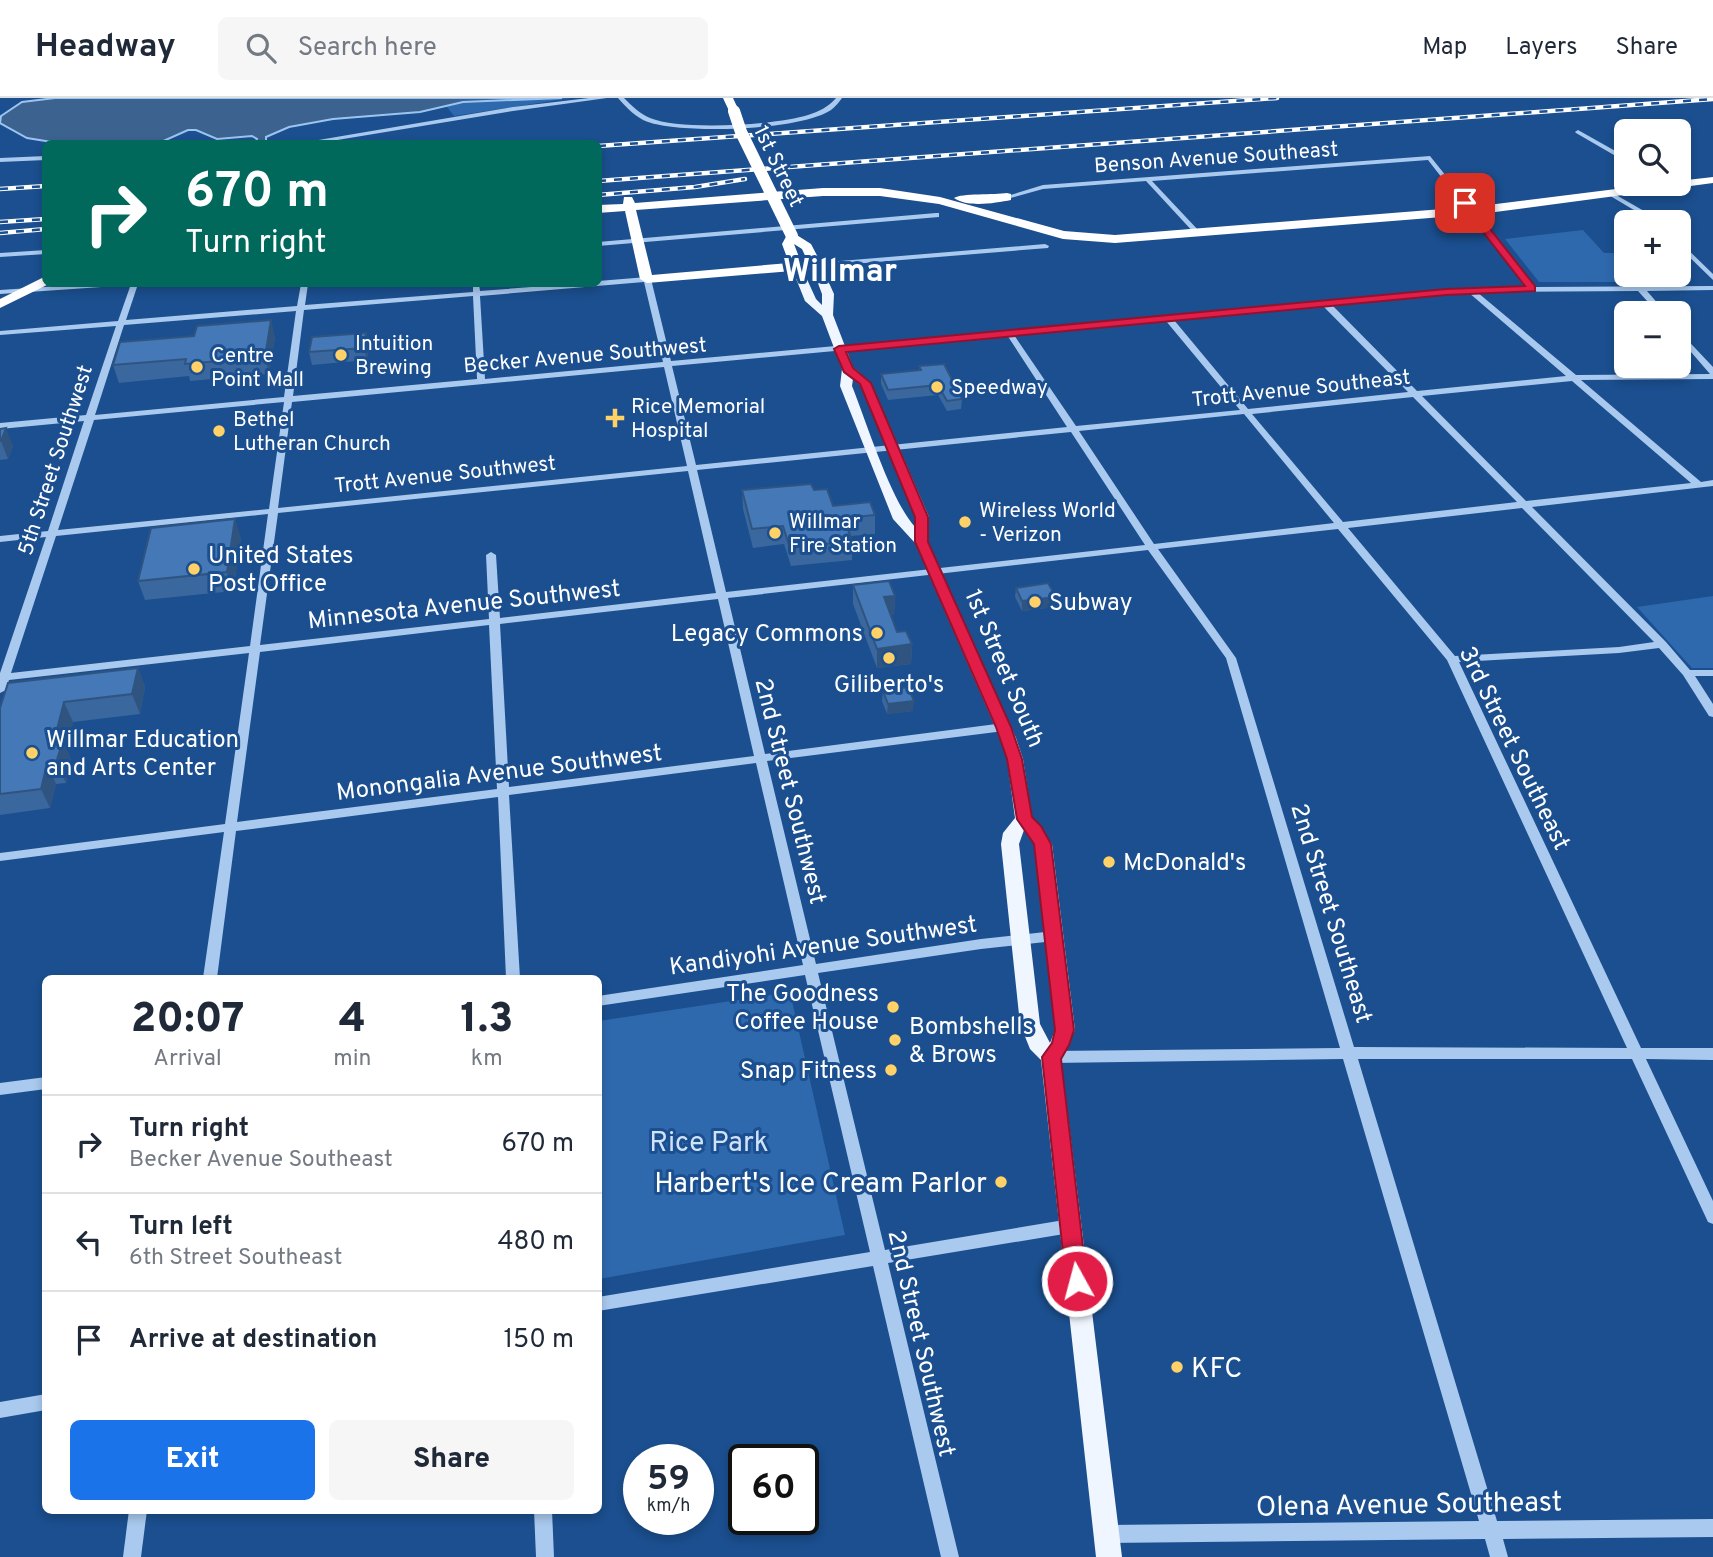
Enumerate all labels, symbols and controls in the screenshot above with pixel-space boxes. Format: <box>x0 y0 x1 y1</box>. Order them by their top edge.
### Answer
search box <box>218 17 708 80</box>
text: Headway <box>35 27 176 69</box>
icon: search <box>242 29 280 67</box>
text: Search here <box>298 32 437 65</box>
text: Map <box>1422 33 1467 63</box>
text: Layers <box>1505 33 1577 63</box>
text: Share <box>1615 33 1678 63</box>
map controls <box>1614 119 1691 378</box>
button: search <box>1614 119 1691 196</box>
street label: 1st Street <box>746 121 809 212</box>
street label: Benson Avenue Southeast <box>1093 136 1339 181</box>
text: 670 m <box>185 163 329 225</box>
icon: right <box>70 168 161 259</box>
pin <box>1435 173 1495 233</box>
icon: arrive <box>1446 184 1484 222</box>
button: + <box>1614 210 1691 287</box>
text: Turn right <box>185 224 327 264</box>
district label: Willmar <box>783 253 897 293</box>
button: − <box>1614 301 1691 378</box>
place label: Intuition Brewing <box>355 331 433 382</box>
street label: Becker Avenue Southwest <box>462 332 708 381</box>
place label: Centre Point Mall <box>211 343 304 394</box>
marker: Intuition Brewing <box>333 347 349 363</box>
marker: Centre Point Mall <box>189 359 205 375</box>
street label: 5th Street Southwest <box>13 362 100 559</box>
street label: Trott Avenue Southeast <box>1191 365 1412 414</box>
place label: Speedway <box>951 375 1048 402</box>
marker: Speedway <box>929 379 945 395</box>
place label: Rice Memorial Hospital <box>631 394 765 445</box>
place label: Bethel Lutheran Church <box>233 407 391 458</box>
marker: Rice Memorial Hospital <box>605 408 625 428</box>
marker: Bethel Lutheran Church <box>211 423 227 439</box>
street label: Trott Avenue Southwest <box>333 450 557 501</box>
place label: Wireless World - Verizon <box>979 498 1116 549</box>
place label: Willmar Fire Station <box>789 509 897 560</box>
marker: Wireless World - Verizon <box>957 514 973 530</box>
marker: Willmar Fire Station <box>767 525 783 541</box>
place label: United States Post Office <box>208 542 353 600</box>
marker: United States Post Office <box>186 561 202 577</box>
street label: Minnesota Avenue Southwest <box>306 575 622 637</box>
street label: 1st Street South <box>956 585 1050 752</box>
place label: Subway <box>1049 589 1132 619</box>
marker: Subway <box>1027 594 1043 610</box>
place label: Legacy Commons <box>671 620 863 650</box>
marker: Legacy Commons <box>869 625 885 641</box>
street label: 3rd Street Southeast <box>1451 642 1576 856</box>
marker: Giliberto's <box>881 650 897 666</box>
place label: Giliberto's <box>834 671 944 701</box>
street label: 2nd Street Southwest <box>746 675 832 908</box>
place label: Willmar Education and Arts Center <box>46 726 239 784</box>
street label: Monongalia Avenue Southwest <box>335 739 664 809</box>
marker: Willmar Education and Arts Center <box>24 745 40 761</box>
street label: 2nd Street Southeast <box>1282 800 1378 1027</box>
place label: McDonald's <box>1123 849 1246 879</box>
marker: McDonald's <box>1101 854 1117 870</box>
street label: Kandiyohi Avenue Southwest <box>667 911 979 983</box>
place label: The Goodness Coffee House <box>726 980 879 1038</box>
text: 20:07 <box>131 994 245 1047</box>
text: 4 <box>339 994 366 1047</box>
text: 1.3 <box>460 994 513 1047</box>
marker: The Goodness Coffee House <box>885 999 901 1015</box>
place label: Bombshells & Brows <box>909 1013 1034 1071</box>
marker: Bombshells & Brows <box>887 1032 903 1048</box>
text: Arrival <box>153 1045 222 1074</box>
text: min <box>333 1045 372 1074</box>
text: km <box>471 1045 503 1074</box>
place label: Snap Fitness <box>740 1057 877 1087</box>
marker: Snap Fitness <box>883 1062 899 1078</box>
text: Turn right <box>129 1113 249 1146</box>
icon: right <box>70 1125 108 1163</box>
park label: Rice Park <box>649 1126 769 1162</box>
text: 670 m <box>501 1128 574 1161</box>
text: Becker Avenue Southeast <box>129 1146 393 1175</box>
place label: Harbert's Ice Cream Parlor <box>654 1167 987 1203</box>
marker: Harbert's Ice Cream Parlor <box>993 1174 1009 1190</box>
text: Turn left <box>129 1211 233 1244</box>
icon: left <box>70 1223 108 1261</box>
text: 480 m <box>497 1226 574 1259</box>
street label: 2nd Street Southwest <box>879 1227 961 1460</box>
text: 6th Street Southeast <box>129 1244 342 1273</box>
position arrow <box>1040 1244 1114 1318</box>
icon: arrive <box>70 1321 108 1359</box>
text: Arrive at destination <box>129 1324 377 1357</box>
text: 150 m <box>503 1324 574 1357</box>
place label: KFC <box>1191 1352 1242 1388</box>
marker: KFC <box>1169 1359 1185 1375</box>
button: Exit <box>70 1420 315 1500</box>
button: Share <box>329 1420 574 1500</box>
speed limit sign: 60 <box>728 1444 819 1535</box>
text: 59 <box>647 1458 690 1502</box>
street label: Olena Avenue Southeast <box>1256 1485 1563 1527</box>
text: km/h <box>647 1495 690 1518</box>

